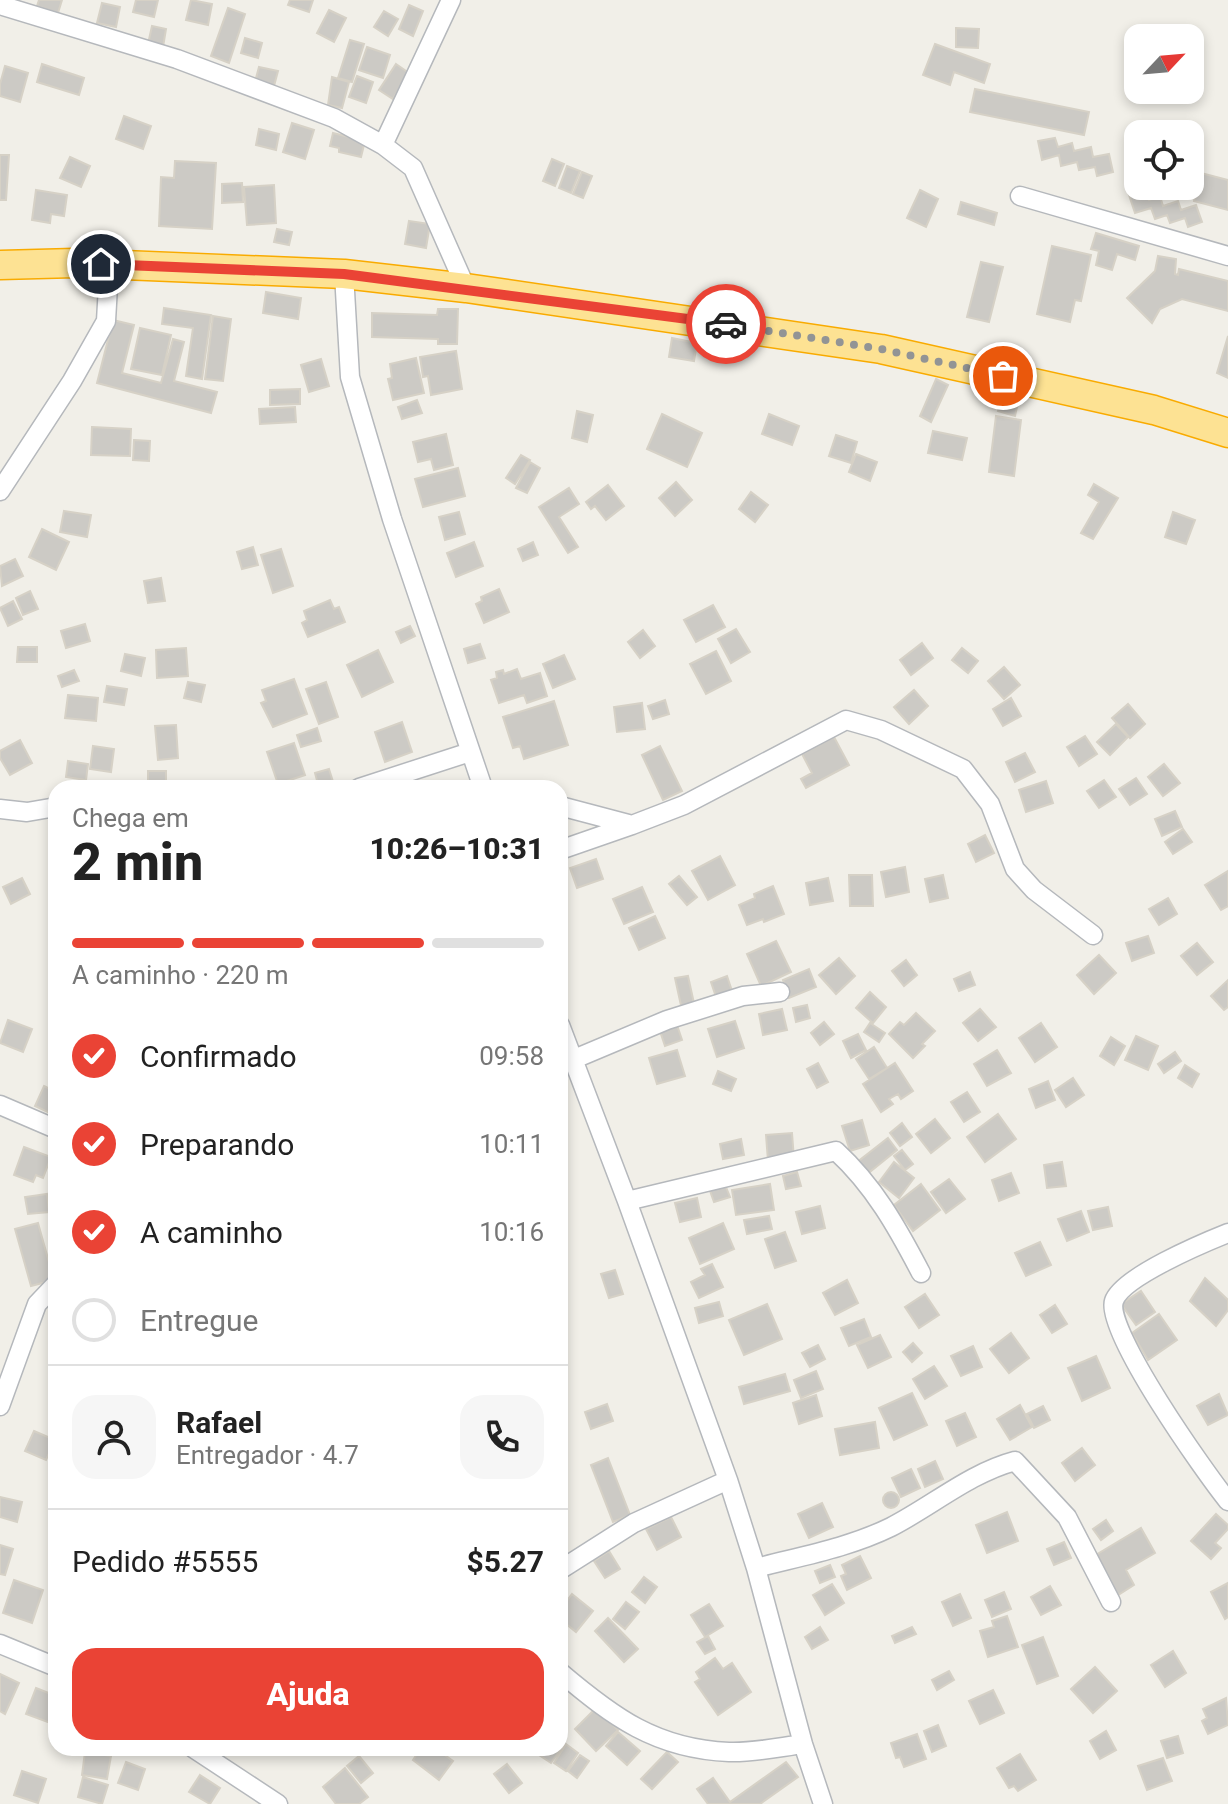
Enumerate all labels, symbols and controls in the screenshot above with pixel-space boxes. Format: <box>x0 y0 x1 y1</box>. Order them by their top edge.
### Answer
north arrow <box>1124 24 1204 104</box>
map controls <box>1124 24 1204 200</box>
button: locate <box>1124 120 1204 200</box>
pin <box>67 230 135 298</box>
icon: home <box>79 242 123 286</box>
courier <box>686 284 766 364</box>
icon: car <box>704 302 748 346</box>
pin <box>969 342 1037 410</box>
icon: bag <box>981 354 1025 398</box>
text: Chega em <box>72 803 189 833</box>
text: 10:26–10:31 <box>369 831 544 866</box>
text: 2 min <box>72 832 203 893</box>
text: A caminho · 220 m <box>72 960 289 990</box>
icon: check <box>72 1034 116 1078</box>
text: Confirmado <box>140 1039 297 1074</box>
text: 09:58 <box>479 1041 544 1071</box>
icon: check <box>72 1122 116 1166</box>
text: Preparando <box>140 1127 294 1162</box>
text: 10:11 <box>479 1129 544 1159</box>
icon: check <box>72 1210 116 1254</box>
text: A caminho <box>140 1215 283 1250</box>
text: 10:16 <box>479 1217 544 1247</box>
text: Entregue <box>140 1303 259 1338</box>
button: person <box>72 1395 156 1479</box>
button: phone <box>460 1395 544 1479</box>
text: Rafael <box>176 1405 262 1440</box>
text: Entregador · 4.7 <box>176 1440 359 1470</box>
text: Pedido #5555 <box>72 1544 258 1579</box>
text: $5.27 <box>466 1544 544 1579</box>
button: Ajuda <box>72 1648 544 1740</box>

